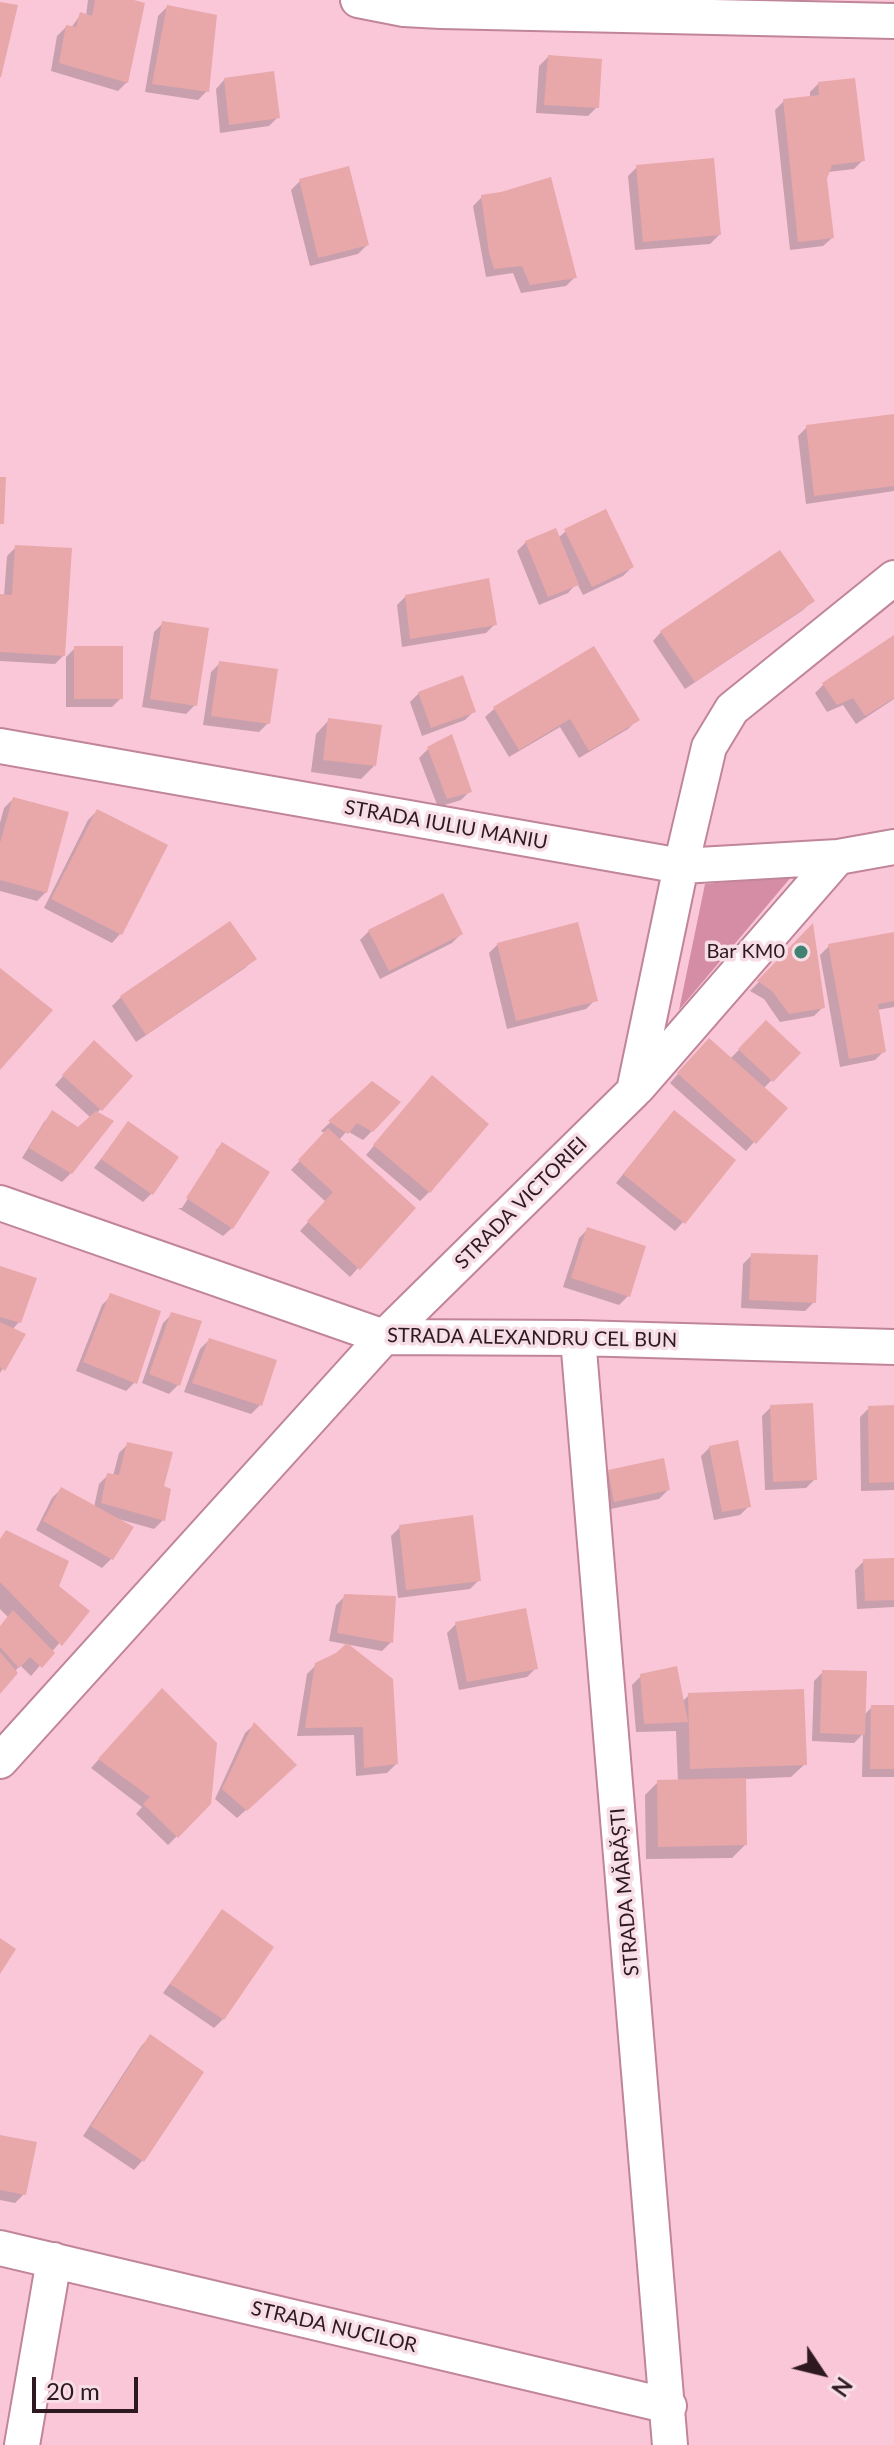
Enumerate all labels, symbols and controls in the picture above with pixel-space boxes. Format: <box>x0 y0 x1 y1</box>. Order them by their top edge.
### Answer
street label: STRADA IULIU MANIU <box>343 795 549 855</box>
place label: Bar KM0 <box>706 940 785 964</box>
marker: Bar KM0 <box>792 943 810 961</box>
street label: STRADA VICTORIEI <box>450 1132 592 1274</box>
street label: STRADA ALEXANDRU CEL BUN <box>387 1323 677 1353</box>
street label: STRADA MĂRĂȘTI <box>606 1807 644 1977</box>
street label: STRADA NUCILOR <box>249 2296 419 2358</box>
north arrow <box>782 2333 862 2413</box>
scale bar <box>36 2361 142 2411</box>
text: N <box>826 2372 858 2402</box>
text: 20 m <box>46 2376 100 2405</box>

